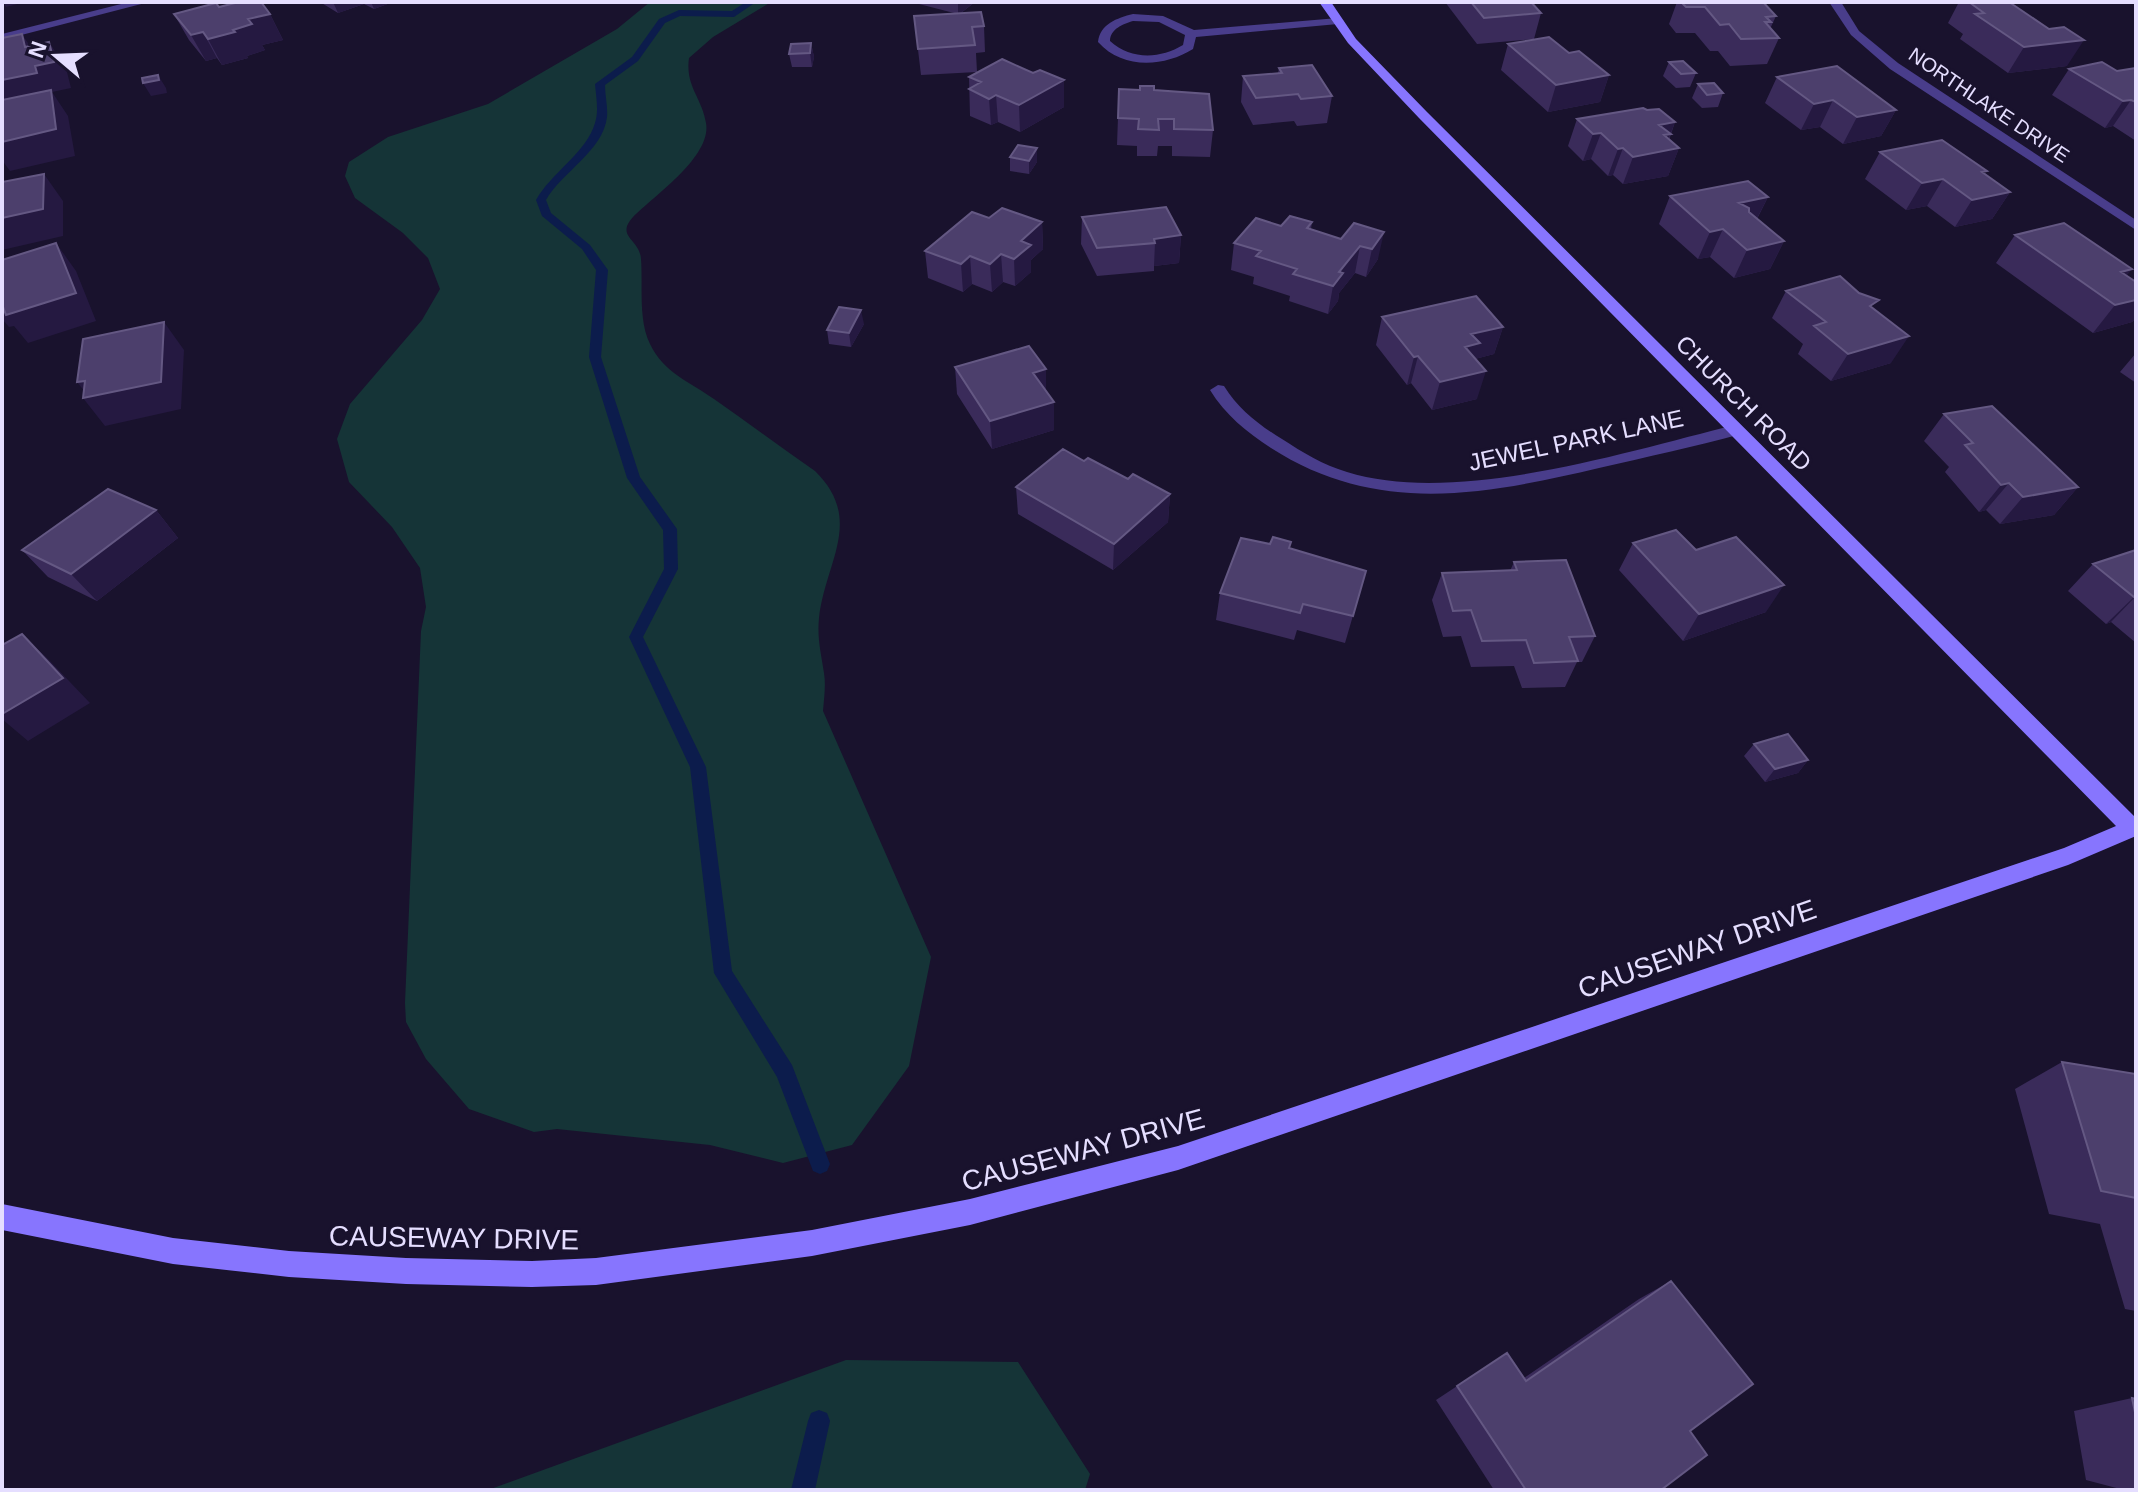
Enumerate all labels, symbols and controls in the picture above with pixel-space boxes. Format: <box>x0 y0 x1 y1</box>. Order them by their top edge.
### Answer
north arrow <box>16 16 96 96</box>
text: N <box>23 38 52 61</box>
street label: NORTHLAKE DRIVE <box>1905 43 2073 167</box>
street label: CHURCH ROAD <box>1671 330 1817 476</box>
street label: JEWEL PARK LANE <box>1466 404 1686 476</box>
street label: CAUSEWAY DRIVE <box>1574 894 1820 1004</box>
street label: CAUSEWAY DRIVE <box>958 1103 1208 1197</box>
street label: CAUSEWAY DRIVE <box>329 1220 579 1256</box>

